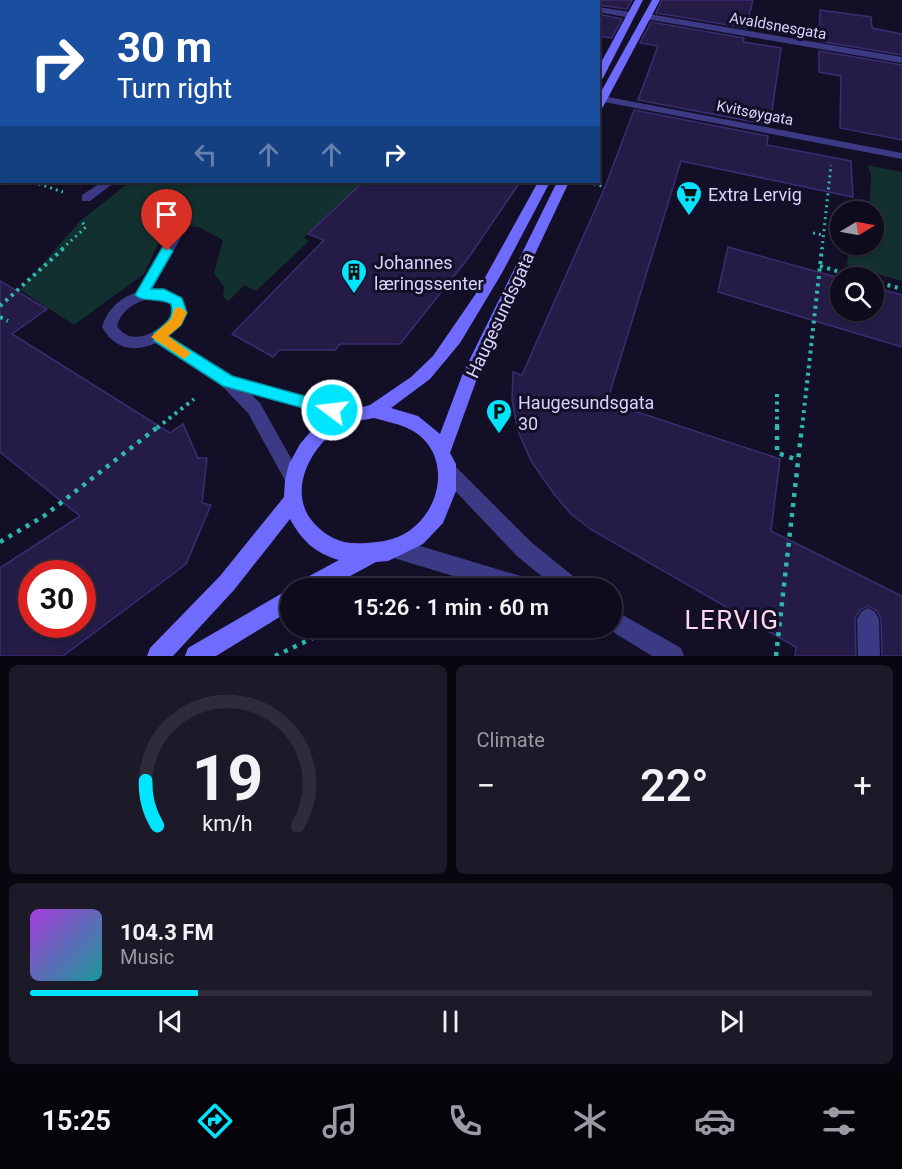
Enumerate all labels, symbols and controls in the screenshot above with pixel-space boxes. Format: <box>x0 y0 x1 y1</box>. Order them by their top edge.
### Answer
street label: Avaldsnesgata <box>728 9 828 43</box>
text: 30 m <box>117 23 212 72</box>
icon: right <box>18 24 96 102</box>
text: Turn right <box>117 73 232 105</box>
street label: Kvitsøygata <box>715 97 795 129</box>
icon: left <box>189 138 222 171</box>
icon: ahead <box>252 138 285 171</box>
icon: ahead <box>315 138 348 171</box>
icon: right <box>378 138 411 171</box>
supermarket icon: Extra Lervig <box>674 179 704 217</box>
place label: Extra Lervig <box>708 184 802 205</box>
pin <box>141 189 192 251</box>
icon: arrive <box>150 198 183 231</box>
north arrow <box>830 201 884 255</box>
map controls <box>830 201 884 321</box>
street label: Haugesundsgata <box>462 249 538 381</box>
place label: Johannes læringssenter <box>374 252 484 294</box>
building icon: Johannes læringssenter <box>339 257 369 295</box>
button: search <box>830 267 884 321</box>
position arrow <box>300 378 364 442</box>
place label: Haugesundsgata 30 <box>518 392 654 434</box>
parking icon: Haugesundsgata 30 <box>484 397 514 435</box>
speed limit sign: 30 <box>18 560 96 638</box>
text: 15:26 · 1 min · 60 m <box>353 595 549 620</box>
district label: LERVIG <box>685 605 779 635</box>
text: Climate <box>477 728 545 752</box>
text: 19 <box>192 742 264 815</box>
text: 22° <box>640 759 709 812</box>
text: − <box>477 766 495 805</box>
text: + <box>853 766 872 805</box>
text: km/h <box>203 812 253 837</box>
text: 104.3 FM <box>120 920 214 945</box>
text: Music <box>120 945 174 969</box>
icon: previous <box>154 1005 187 1038</box>
icon: pause <box>434 1005 467 1038</box>
icon: next <box>715 1005 748 1038</box>
icon: directions <box>194 1100 236 1142</box>
icon: music <box>319 1100 361 1142</box>
icon: phone <box>444 1100 486 1142</box>
icon: climate <box>569 1100 611 1142</box>
icon: car <box>694 1100 736 1142</box>
icon: filters <box>818 1100 860 1142</box>
text: 15:25 <box>41 1105 111 1137</box>

